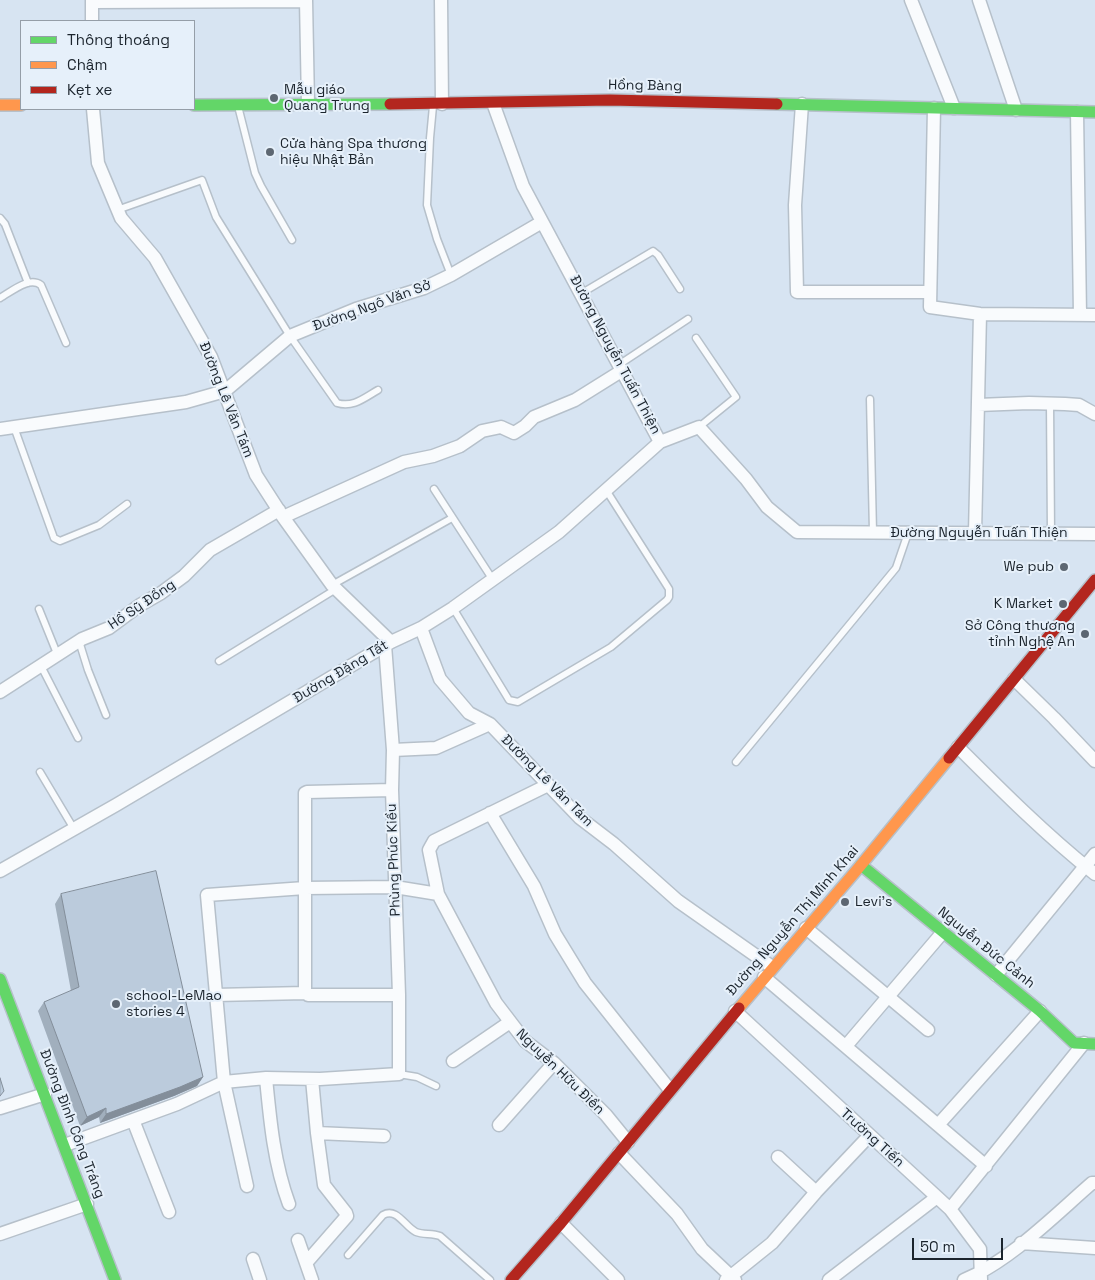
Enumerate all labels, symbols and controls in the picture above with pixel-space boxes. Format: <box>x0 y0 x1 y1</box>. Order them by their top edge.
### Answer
legend <box>20 20 195 110</box>
text: Thông thoáng <box>67 30 170 49</box>
text: Chậm <box>67 55 107 74</box>
street label: Hồng Bàng <box>608 77 682 95</box>
text: Kẹt xe <box>67 80 112 99</box>
place label: Mẫu giáo Quang Trung <box>284 82 370 114</box>
marker: Mẫu giáo Quang Trung <box>268 92 280 104</box>
place label: Cửa hàng Spa thương hiệu Nhật Bản <box>280 136 427 168</box>
marker: Cửa hàng Spa thương hiệu Nhật Bản <box>264 146 276 158</box>
street label: Đường Nguyễn Tuấn Thiện <box>566 273 664 437</box>
street label: Đường Ngô Văn Sở <box>311 277 433 335</box>
street label: Đường Lê Văn Tám <box>195 340 257 460</box>
street label: Đường Nguyễn Tuấn Thiện <box>890 525 1068 541</box>
place label: We pub <box>1003 559 1054 575</box>
marker: We pub <box>1058 561 1070 573</box>
street label: Hồ Sỹ Đồng <box>105 576 179 634</box>
place label: K Market <box>994 596 1053 612</box>
marker: K Market <box>1057 598 1069 610</box>
place label: Sở Công thương tỉnh Nghệ An <box>965 618 1075 650</box>
marker: Sở Công thương tỉnh Nghệ An <box>1079 628 1091 640</box>
street label: Đường Đặng Tất <box>291 637 391 707</box>
street label: Đường Lê Văn Tám <box>498 732 596 830</box>
street label: Phùng Phúc Kiều <box>384 803 404 917</box>
street label: Đường Nguyễn Thị Minh Khai <box>723 843 863 999</box>
place label: Levi's <box>855 894 892 910</box>
marker: Levi's <box>839 896 851 908</box>
street label: Nguyễn Đức Cảnh <box>934 904 1038 992</box>
place label: school-LeMao stories 4 <box>126 988 222 1020</box>
marker: school-LeMao stories 4 <box>110 998 122 1010</box>
street label: Nguyễn Hữu Điền <box>512 1026 608 1118</box>
street label: Đường Đinh Công Tráng <box>36 1047 108 1201</box>
street label: Trường Tiến <box>837 1105 907 1171</box>
scale bar <box>915 1228 1006 1260</box>
text: 50 m <box>920 1237 955 1256</box>

